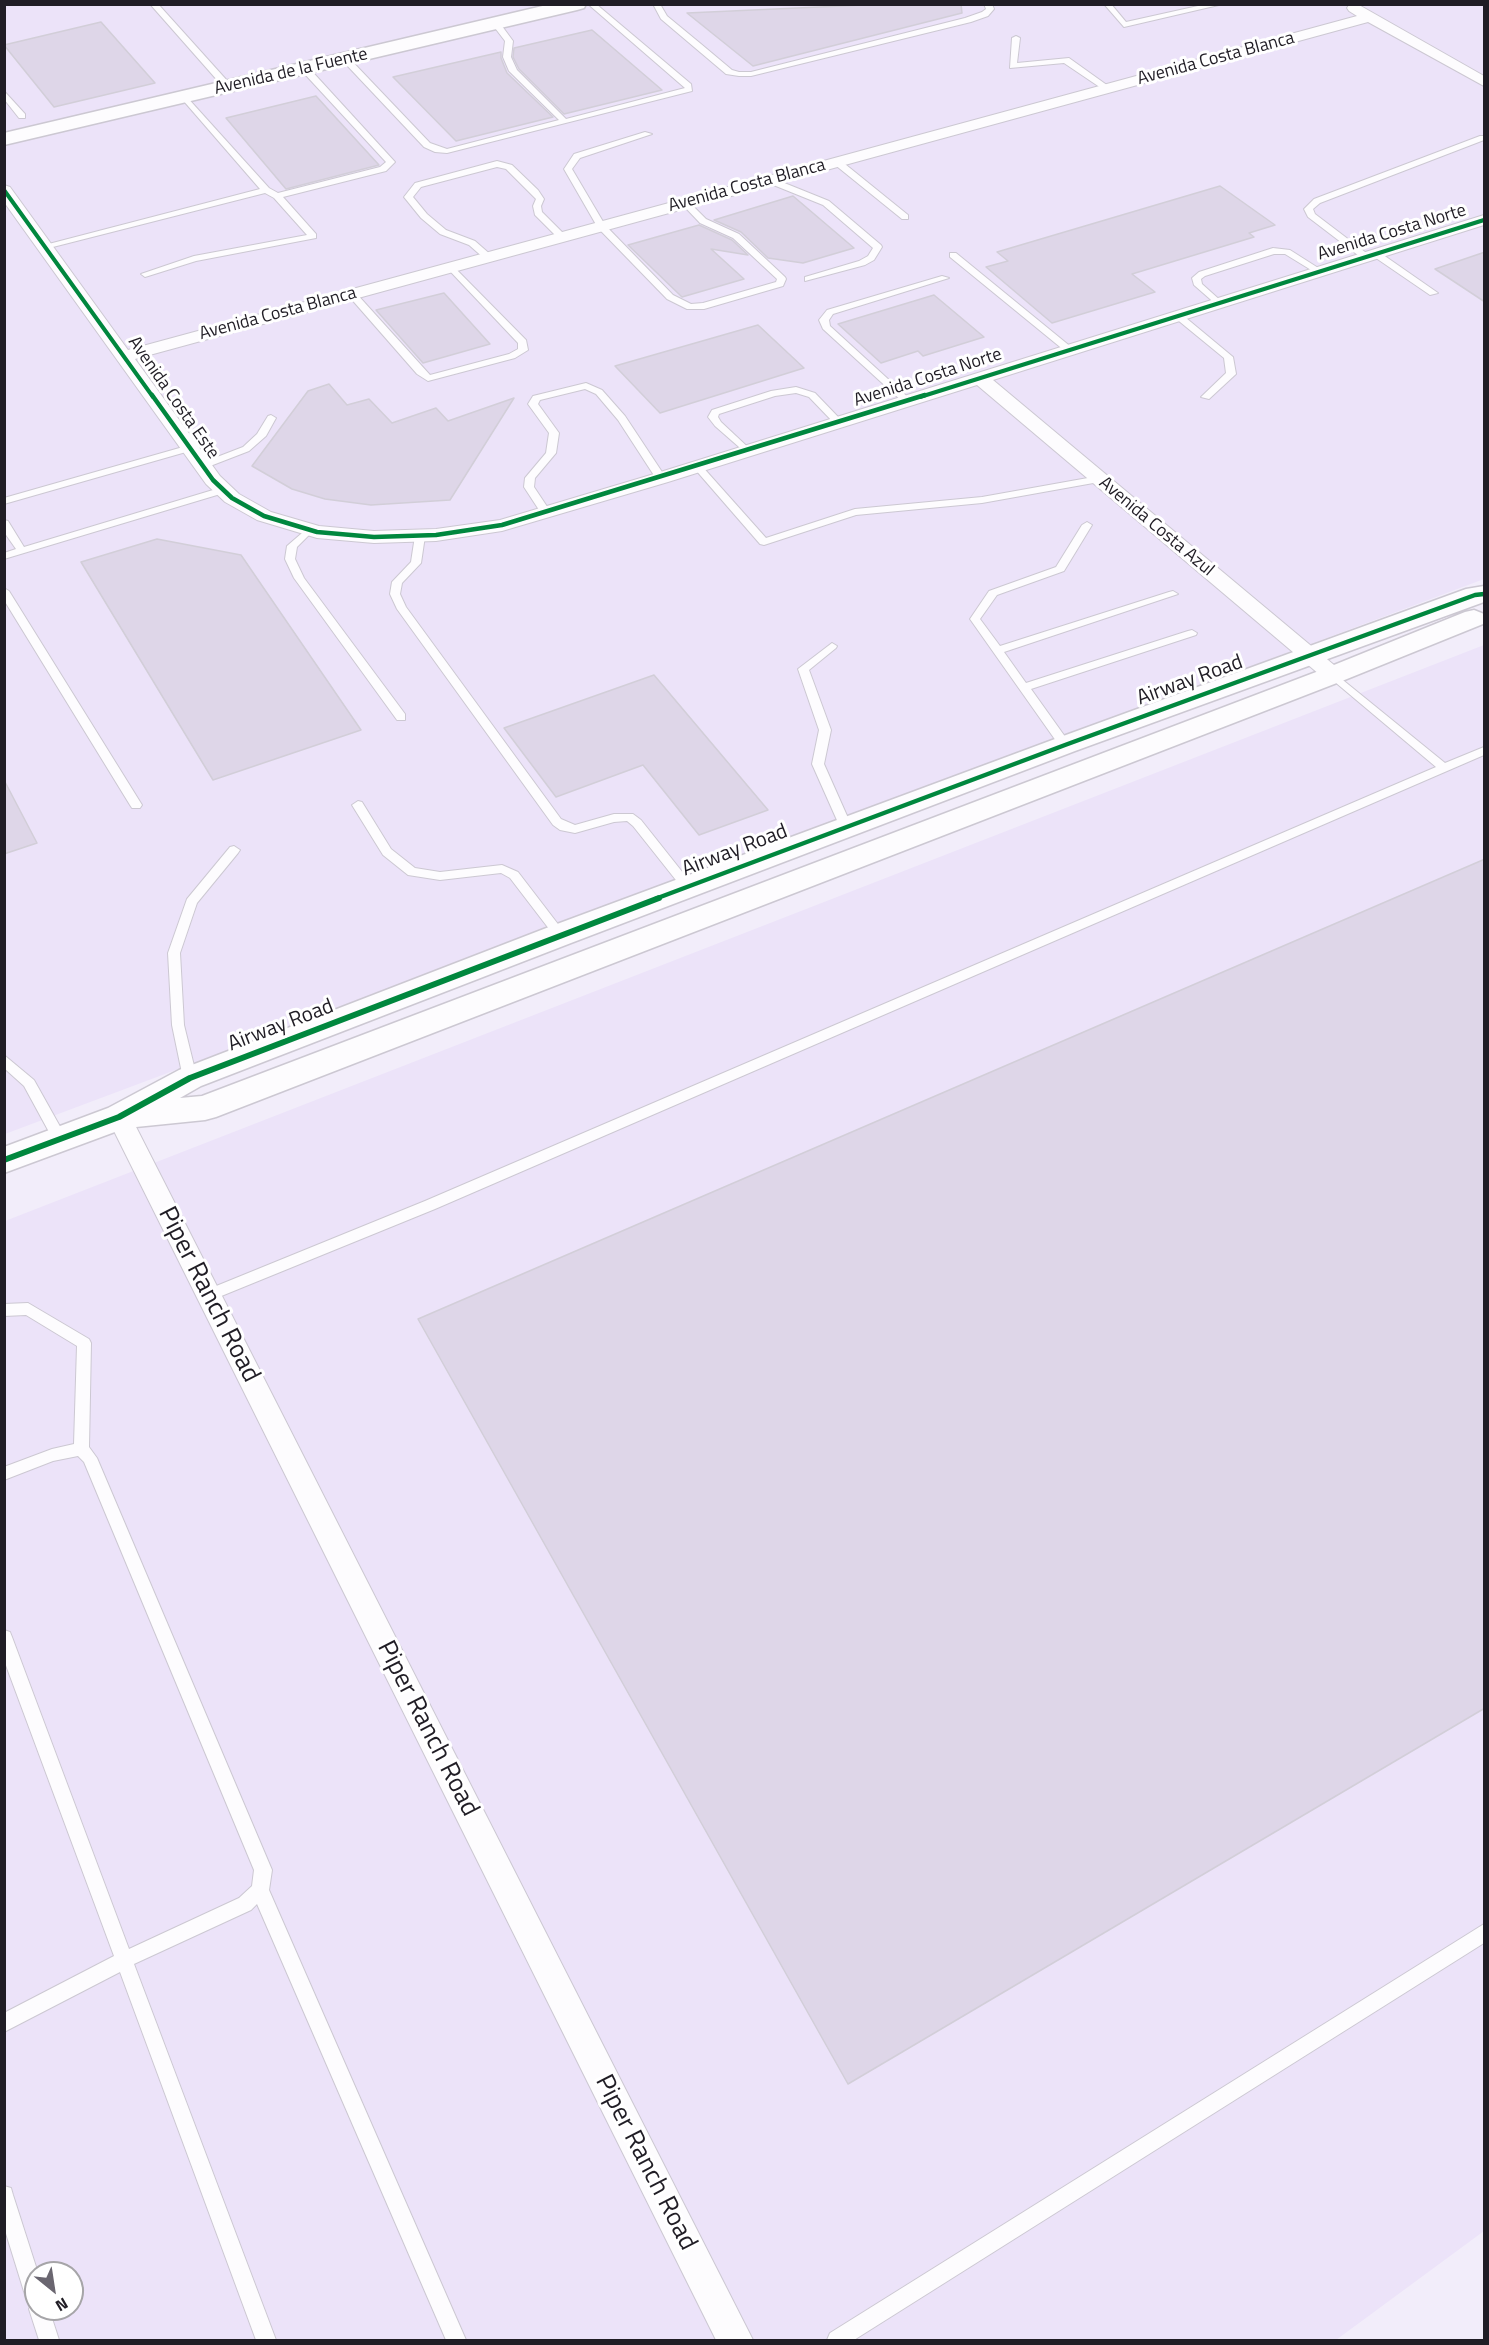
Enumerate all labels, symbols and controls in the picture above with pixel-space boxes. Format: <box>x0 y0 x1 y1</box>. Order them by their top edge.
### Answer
street label: Avenida Costa Blanca <box>1135 28 1297 90</box>
street label: Avenida de la Fuente <box>212 44 370 100</box>
street label: Avenida Costa Blanca <box>666 155 828 217</box>
street label: Avenida Costa Norte <box>1315 200 1469 266</box>
street label: Avenida Costa Blanca <box>197 283 359 345</box>
street label: Avenida Costa Este <box>123 333 223 463</box>
street label: Avenida Costa Norte <box>851 344 1005 412</box>
street label: Avenida Costa Azul <box>1094 473 1218 581</box>
street label: Airway Road <box>1134 650 1246 712</box>
street label: Airway Road <box>679 819 791 883</box>
street label: Airway Road <box>225 994 337 1058</box>
street label: Piper Ranch Road <box>150 1202 266 1388</box>
street label: Piper Ranch Road <box>369 1636 485 1822</box>
street label: Piper Ranch Road <box>587 2070 703 2256</box>
north arrow <box>24 2261 84 2321</box>
text: N <box>51 2292 73 2318</box>

